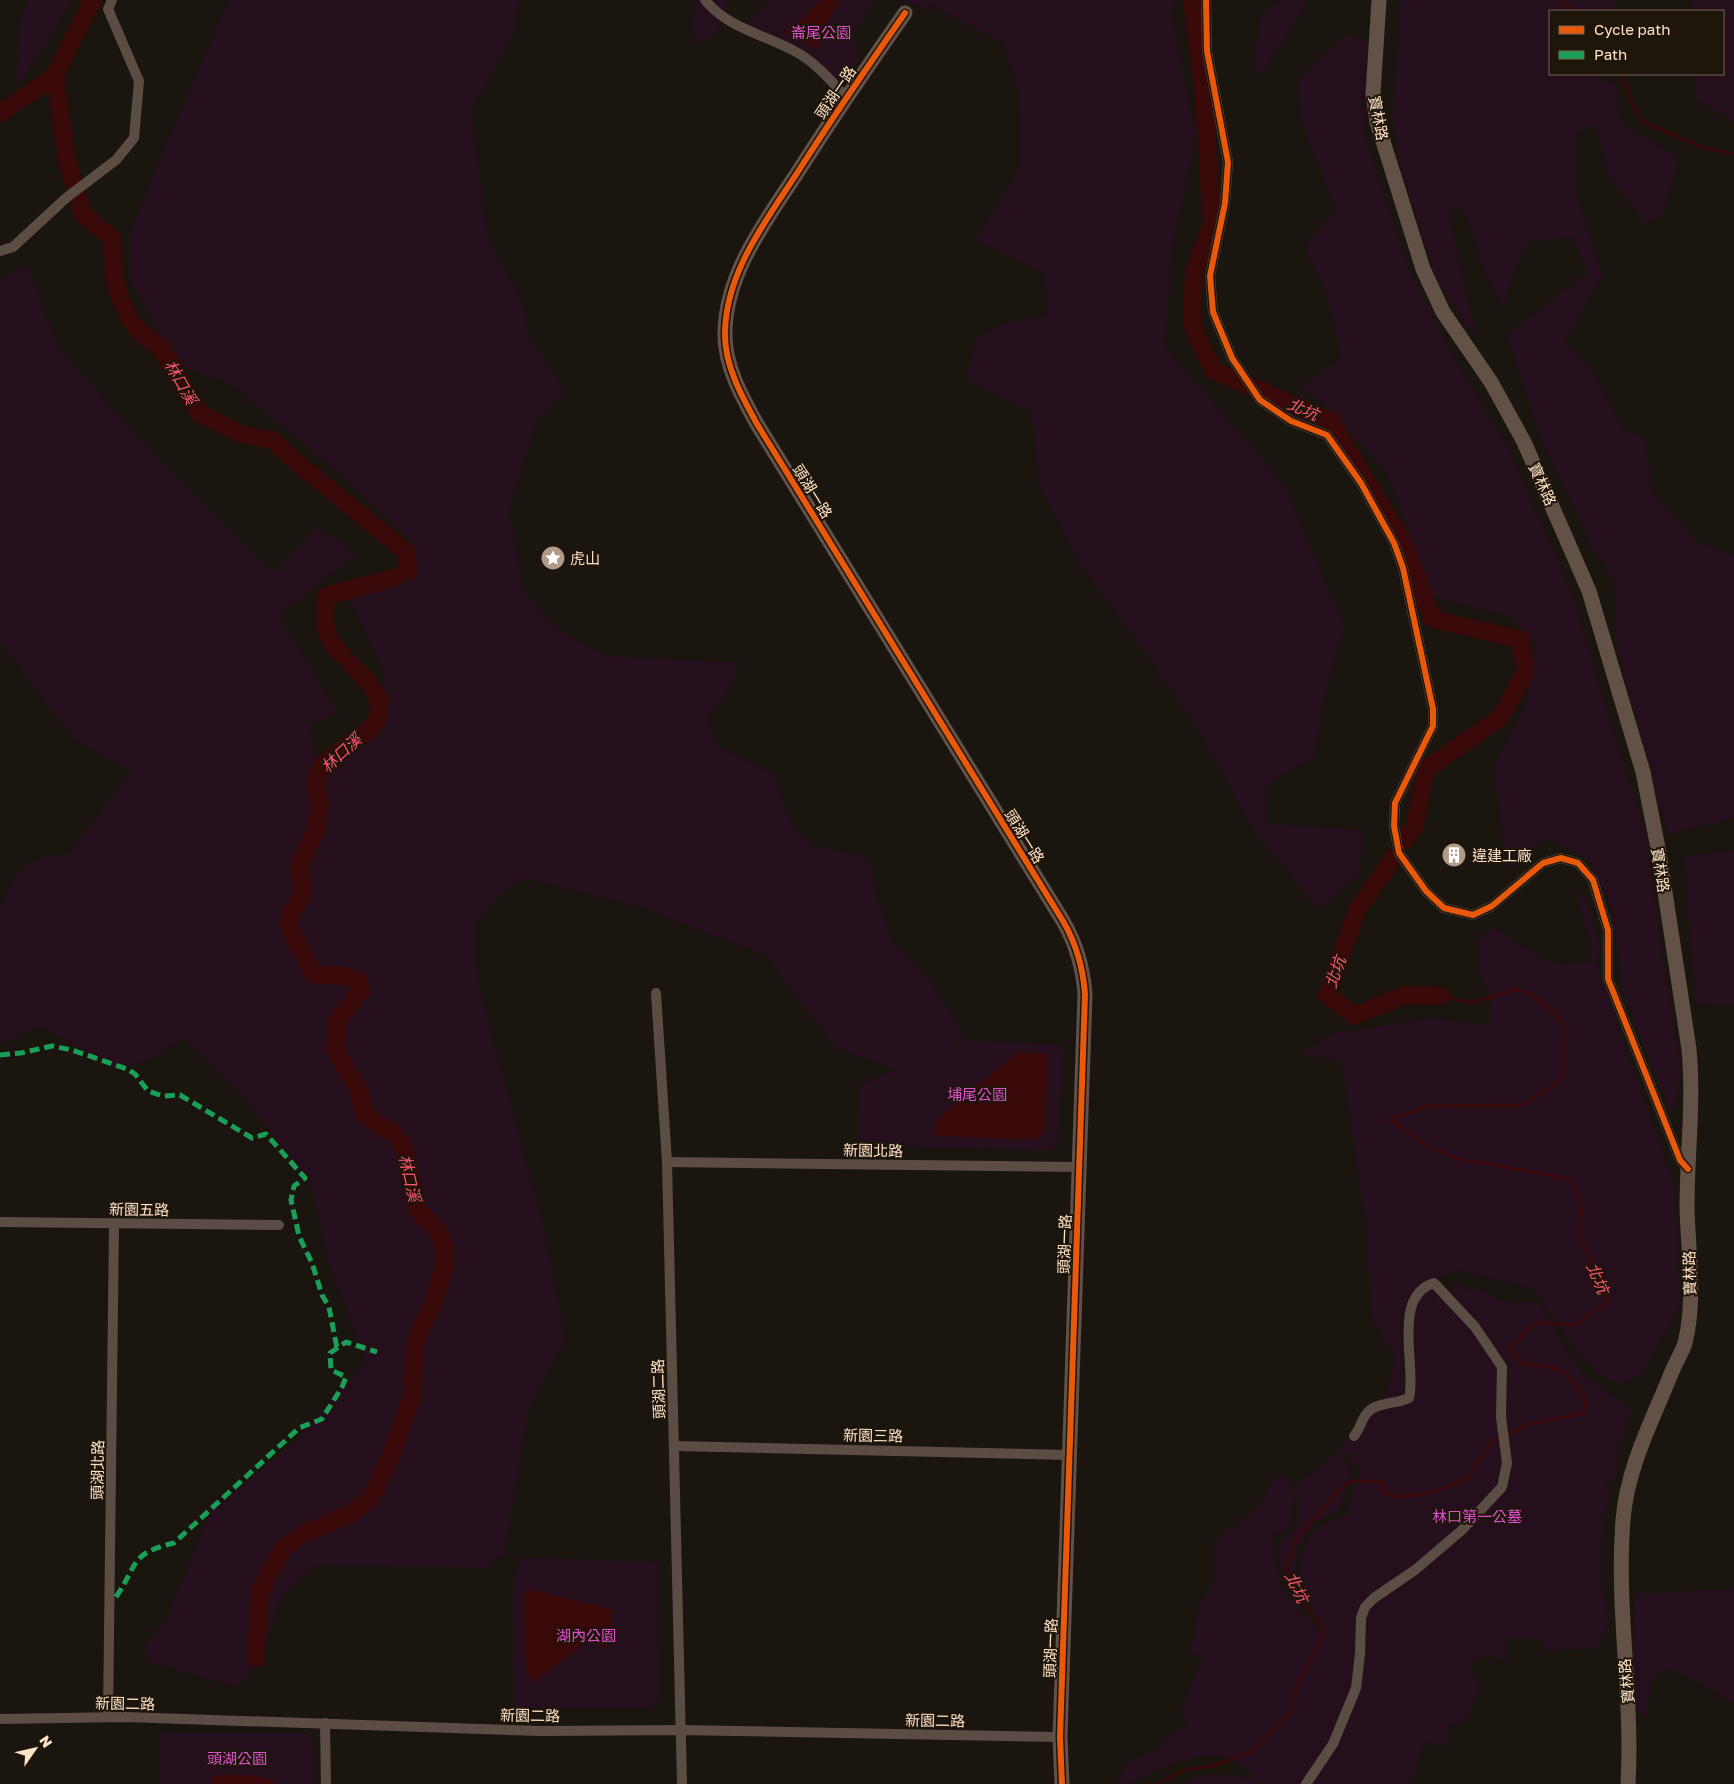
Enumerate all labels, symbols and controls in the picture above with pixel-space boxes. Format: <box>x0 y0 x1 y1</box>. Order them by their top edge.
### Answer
legend <box>1549 10 1724 75</box>
text: Cycle path <box>1594 20 1670 38</box>
park label: 崙尾公園 <box>791 23 851 41</box>
text: Path <box>1594 45 1627 63</box>
street label: 頭湖一路 <box>811 62 859 122</box>
street label: 寶林路 <box>1366 94 1392 142</box>
water label: 林口溪 <box>160 356 203 410</box>
water label: 北坑 <box>1284 394 1323 425</box>
street label: 寶林路 <box>1526 460 1560 508</box>
street label: 頭湖一路 <box>789 461 837 521</box>
place icon: 虎山 <box>540 545 566 571</box>
place label: 虎山 <box>570 549 600 567</box>
water label: 林口溪 <box>317 728 367 777</box>
street label: 頭湖一路 <box>1001 806 1049 866</box>
building icon: 違建工廠 <box>1441 842 1467 868</box>
place label: 違建工廠 <box>1472 846 1532 864</box>
street label: 寶林路 <box>1649 846 1673 894</box>
water label: 北坑 <box>1320 952 1350 990</box>
park label: 埔尾公園 <box>947 1085 1007 1103</box>
street label: 新園北路 <box>843 1140 903 1160</box>
water label: 林口溪 <box>395 1152 426 1206</box>
street label: 新園五路 <box>109 1199 169 1219</box>
street label: 頭湖一路 <box>1054 1214 1074 1274</box>
street label: 寶林路 <box>1680 1250 1698 1296</box>
water label: 北坑 <box>1582 1259 1614 1299</box>
street label: 頭湖二路 <box>648 1359 668 1419</box>
street label: 新園三路 <box>843 1425 903 1445</box>
street label: 頭湖北路 <box>87 1440 107 1500</box>
park label: 林口第一公墓 <box>1432 1507 1522 1525</box>
water label: 北坑 <box>1281 1568 1314 1608</box>
street label: 頭湖一路 <box>1040 1618 1060 1678</box>
park label: 湖內公園 <box>556 1626 616 1644</box>
street label: 寶林路 <box>1615 1658 1637 1704</box>
street label: 新園二路 <box>95 1693 155 1713</box>
street label: 新園二路 <box>500 1705 560 1725</box>
street label: 新園二路 <box>905 1710 965 1730</box>
north arrow <box>10 1724 60 1774</box>
text: N <box>36 1732 56 1751</box>
park label: 頭湖公園 <box>207 1749 267 1767</box>

